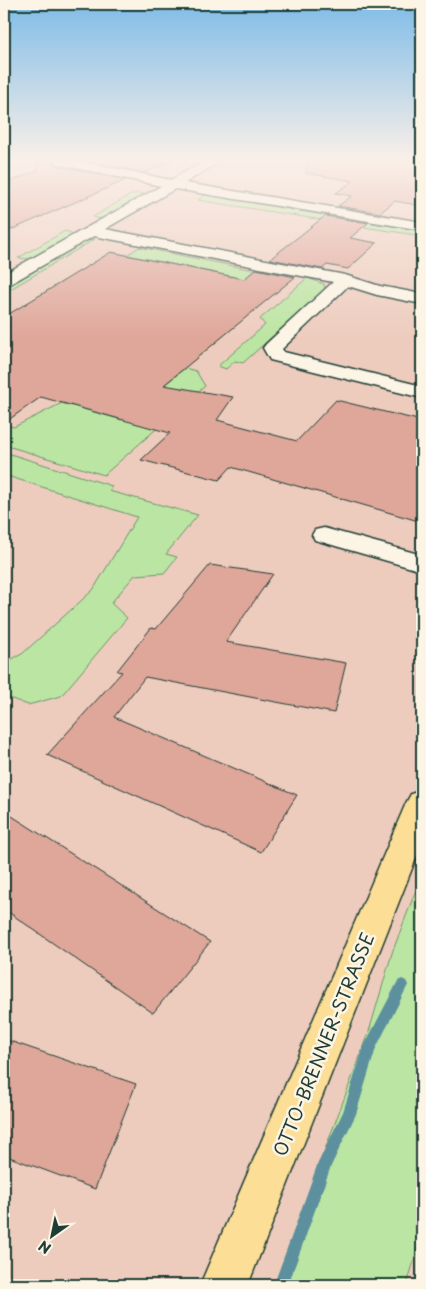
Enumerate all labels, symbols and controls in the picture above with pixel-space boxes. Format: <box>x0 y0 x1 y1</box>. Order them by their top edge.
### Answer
street label: OTTO-BRENNER-STRASSE <box>266 928 380 1160</box>
north arrow <box>28 1212 78 1262</box>
text: N <box>34 1235 55 1259</box>

